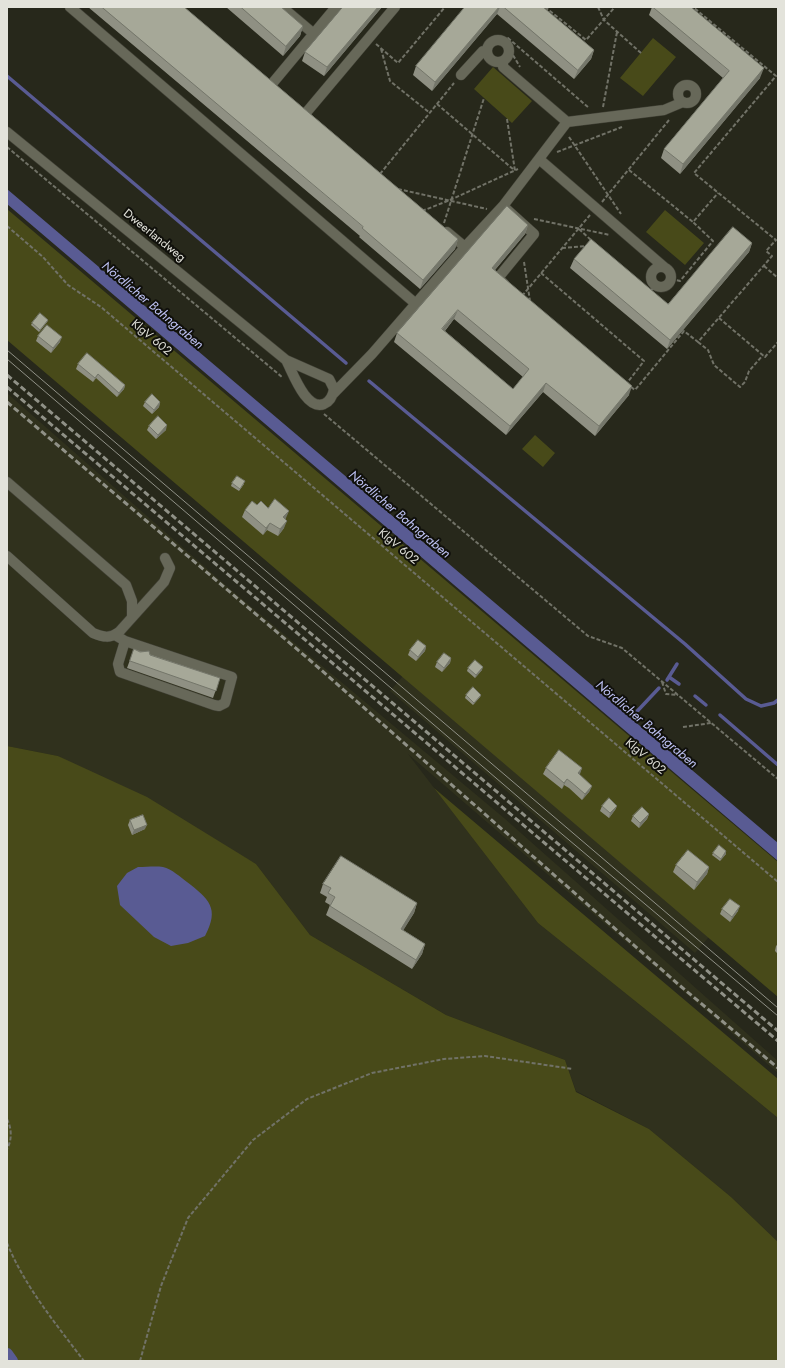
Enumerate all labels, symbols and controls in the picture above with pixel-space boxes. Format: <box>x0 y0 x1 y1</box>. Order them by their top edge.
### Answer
street label: Dweerlandweg <box>120 207 188 265</box>
water label: Nördlicher Bahngraben <box>98 259 206 353</box>
street label: KlgV 602 <box>128 317 174 359</box>
water label: Nördlicher Bahngraben <box>345 468 453 562</box>
street label: KlgV 602 <box>375 526 421 568</box>
water label: Nördlicher Bahngraben <box>592 678 700 772</box>
street label: KlgV 602 <box>622 736 668 778</box>

